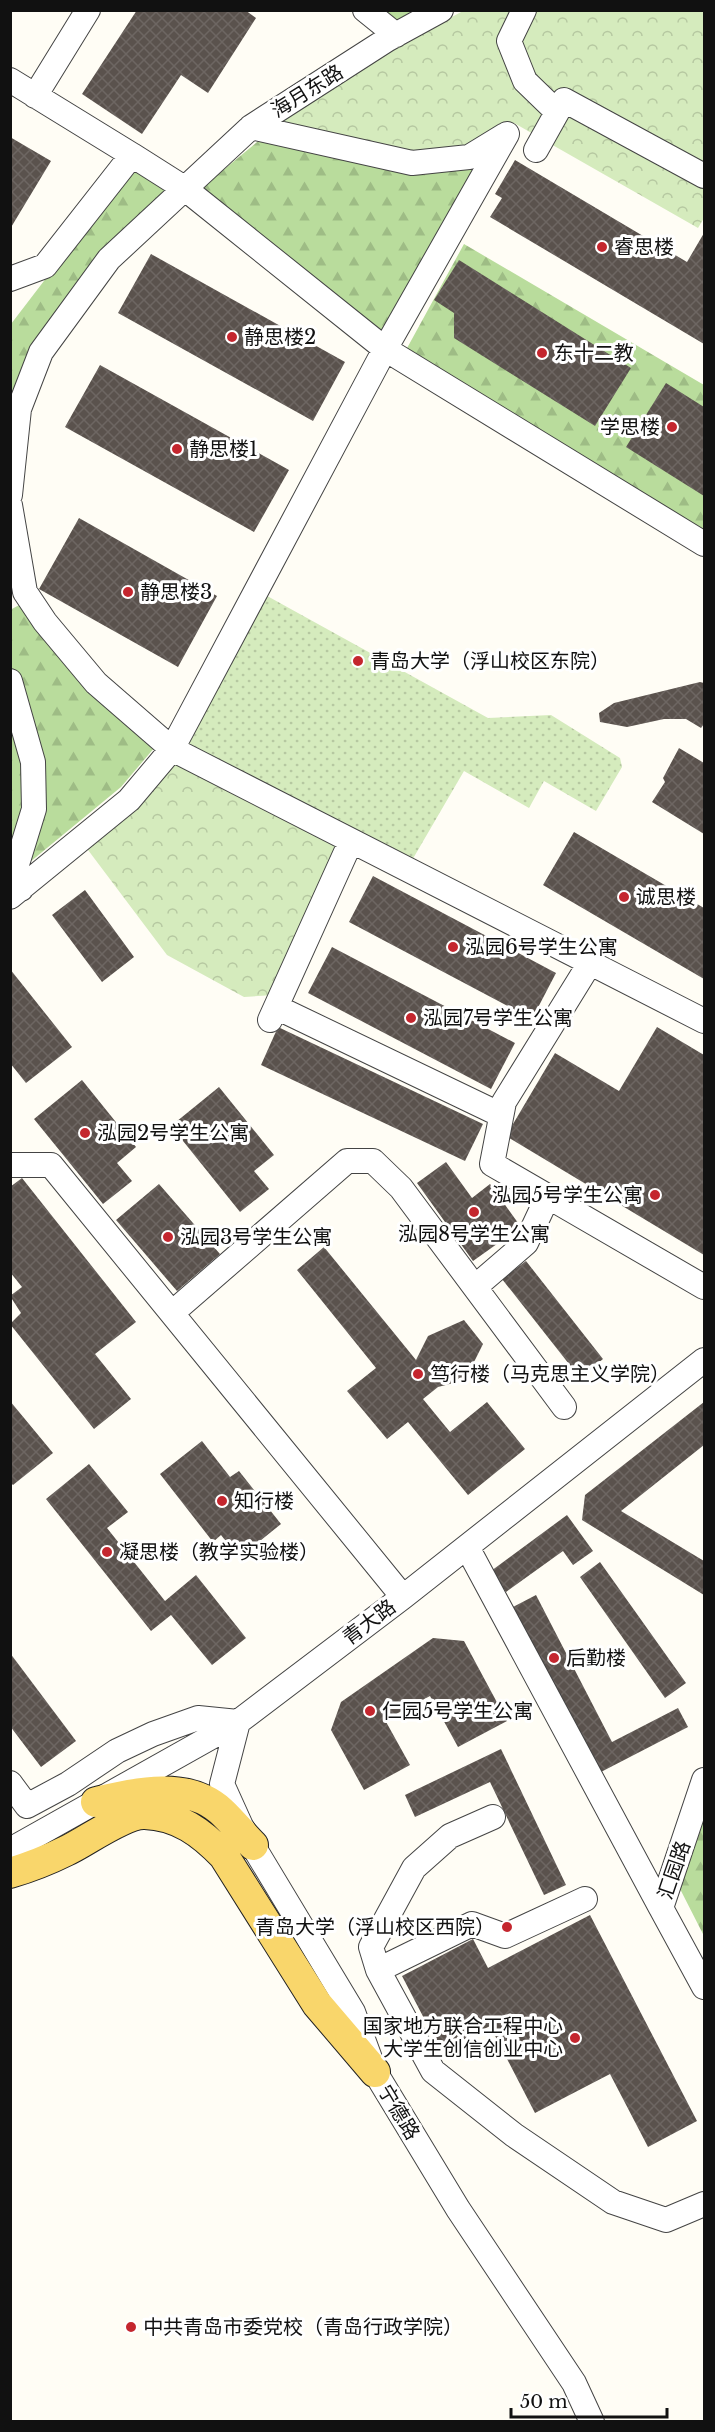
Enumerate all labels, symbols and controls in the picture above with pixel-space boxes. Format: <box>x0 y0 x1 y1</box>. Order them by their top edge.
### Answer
street label: 海月东路 <box>267 60 347 122</box>
place label: 睿思楼 <box>614 235 674 259</box>
marker: 睿思楼 <box>595 240 609 254</box>
place label: 静思楼2 <box>244 325 316 349</box>
marker: 静思楼2 <box>225 330 239 344</box>
place label: 东十二教 <box>554 341 634 365</box>
marker: 东十二教 <box>535 346 549 360</box>
place label: 学思楼 <box>600 415 660 439</box>
marker: 学思楼 <box>665 420 679 434</box>
place label: 静思楼1 <box>189 437 258 461</box>
marker: 静思楼1 <box>170 442 184 456</box>
place label: 静思楼3 <box>140 580 212 604</box>
marker: 静思楼3 <box>121 585 135 599</box>
place label: 青岛大学（浮山校区东院） <box>370 649 610 673</box>
marker: 青岛大学（浮山校区东院） <box>351 654 365 668</box>
place label: 诚思楼 <box>636 885 696 909</box>
marker: 诚思楼 <box>617 890 631 904</box>
place label: 泓园6号学生公寓 <box>465 935 618 959</box>
marker: 泓园6号学生公寓 <box>446 940 460 954</box>
place label: 泓园7号学生公寓 <box>423 1006 573 1030</box>
marker: 泓园7号学生公寓 <box>404 1011 418 1025</box>
place label: 泓园2号学生公寓 <box>97 1121 249 1145</box>
marker: 泓园2号学生公寓 <box>78 1126 92 1140</box>
place label: 泓园5号学生公寓 <box>492 1183 643 1207</box>
marker: 泓园5号学生公寓 <box>648 1188 662 1202</box>
marker: 泓园8号学生公寓 <box>467 1205 481 1219</box>
place label: 泓园8号学生公寓 <box>398 1222 550 1246</box>
place label: 泓园3号学生公寓 <box>180 1225 332 1249</box>
marker: 泓园3号学生公寓 <box>161 1230 175 1244</box>
place label: 笃行楼（马克思主义学院） <box>430 1362 670 1386</box>
marker: 笃行楼（马克思主义学院） <box>411 1367 425 1381</box>
place label: 知行楼 <box>234 1489 294 1513</box>
marker: 知行楼 <box>215 1494 229 1508</box>
place label: 凝思楼（教学实验楼） <box>119 1540 319 1564</box>
marker: 凝思楼（教学实验楼） <box>100 1545 114 1559</box>
street label: 青大路 <box>338 1594 400 1650</box>
place label: 后勤楼 <box>566 1646 626 1670</box>
marker: 后勤楼 <box>547 1651 561 1665</box>
place label: 仁园5号学生公寓 <box>382 1699 533 1723</box>
marker: 仁园5号学生公寓 <box>363 1704 377 1718</box>
street label: 汇园路 <box>653 1838 695 1902</box>
place label: 青岛大学（浮山校区西院） <box>255 1915 495 1939</box>
marker: 青岛大学（浮山校区西院） <box>500 1920 514 1934</box>
place label: 国家地方联合工程中心 大学生创信创业中心 <box>363 2014 563 2061</box>
marker: 国家地方联合工程中心 大学生创信创业中心 <box>568 2031 582 2045</box>
street label: 宁德路 <box>373 2080 425 2144</box>
place label: 中共青岛市委党校（青岛行政学院） <box>143 2315 463 2339</box>
marker: 中共青岛市委党校（青岛行政学院） <box>124 2320 138 2334</box>
scale bar <box>511 2381 667 2419</box>
text: 50 m <box>520 2391 568 2413</box>

